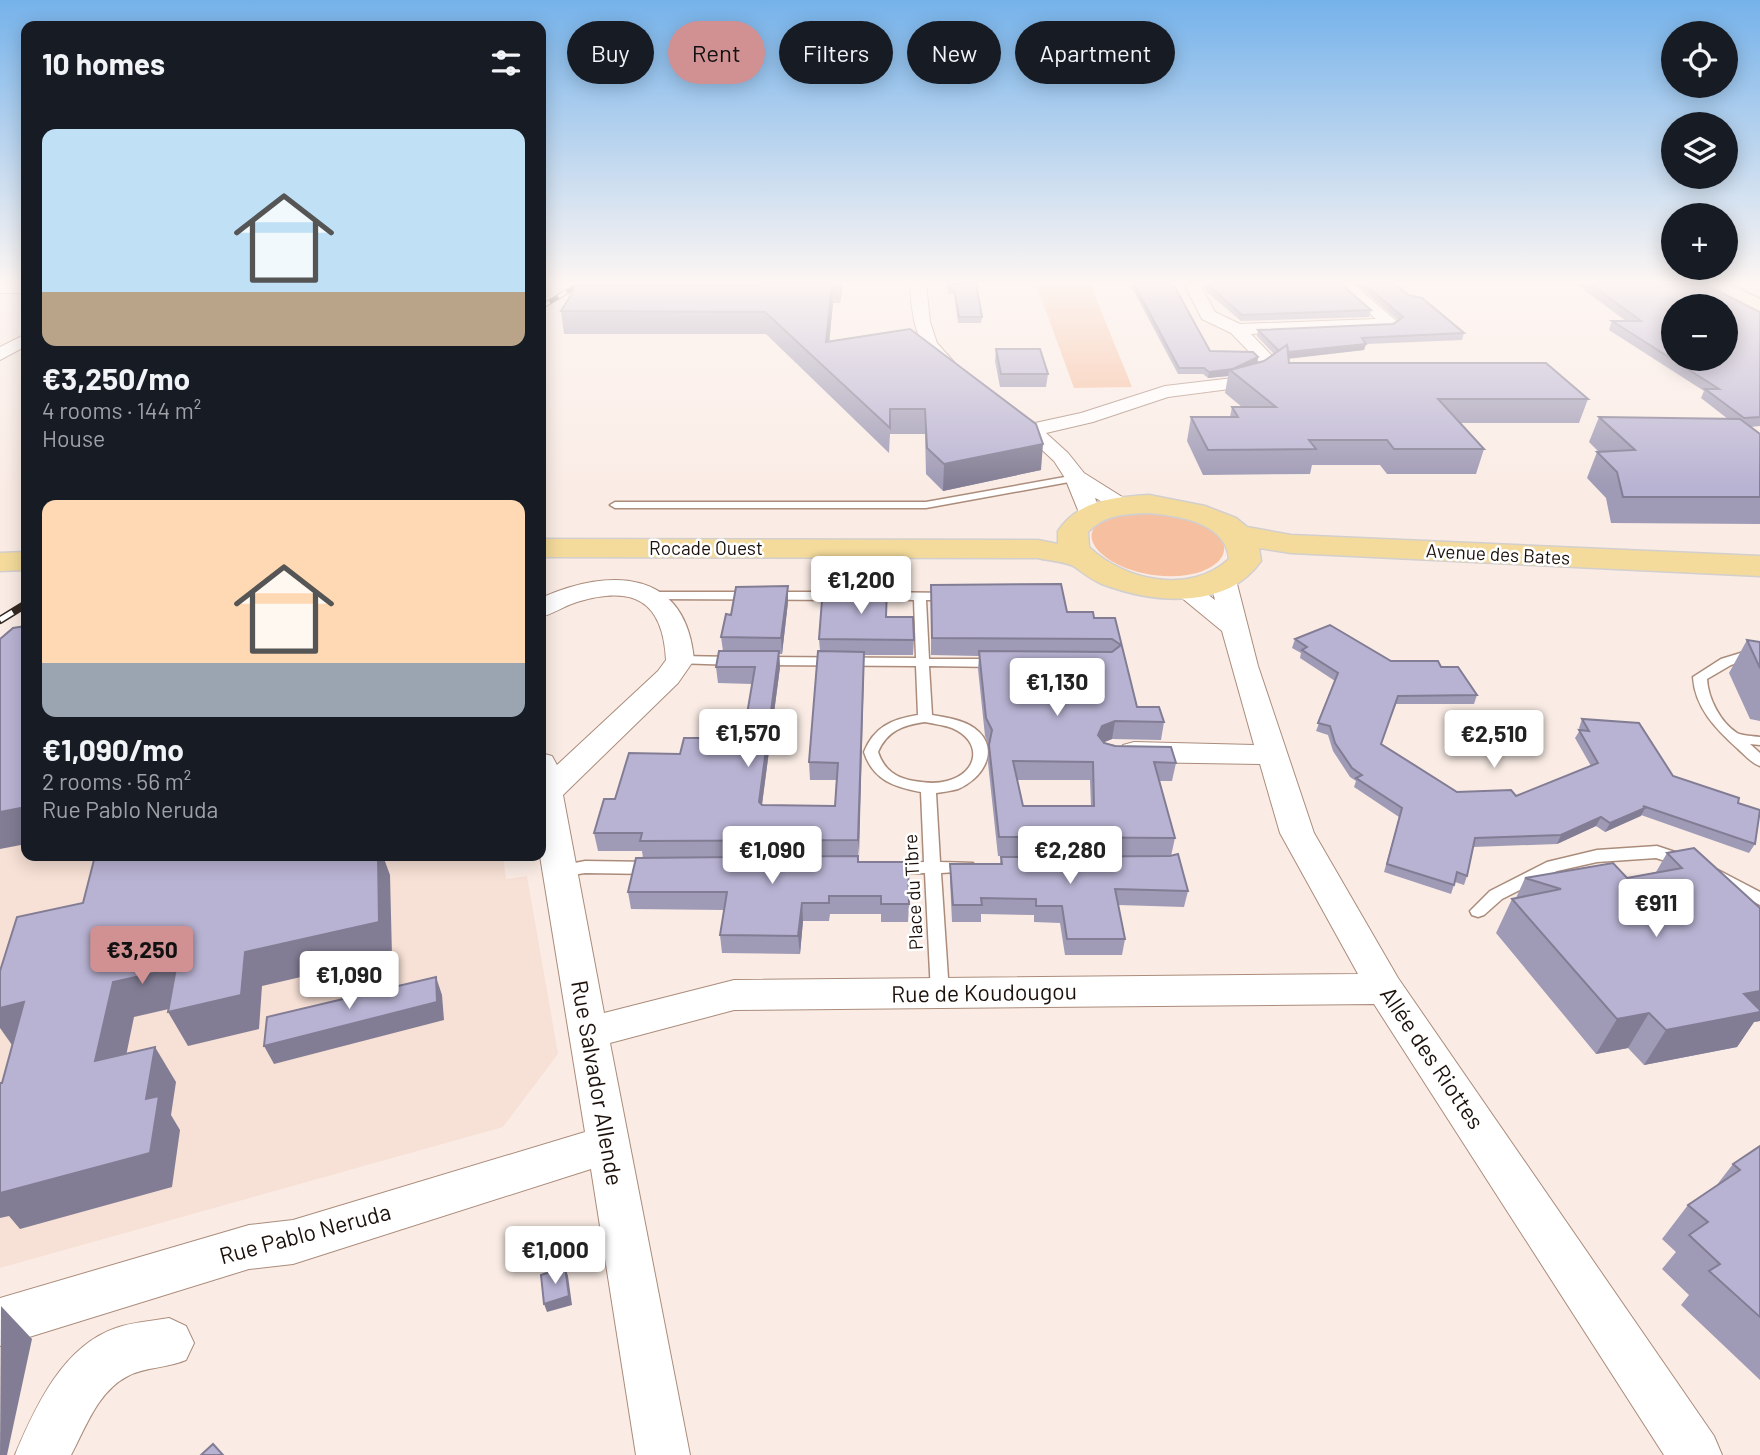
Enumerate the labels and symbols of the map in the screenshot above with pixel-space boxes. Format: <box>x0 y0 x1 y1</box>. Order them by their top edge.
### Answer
street label: Rocade Ouest <box>649 536 763 559</box>
street label: Avenue des Bates <box>1425 538 1571 569</box>
pin: €1,200 <box>804 556 918 616</box>
pin: €1,130 <box>1000 658 1114 718</box>
pin: €1,570 <box>691 710 805 769</box>
pin: €2,510 <box>1437 710 1551 770</box>
pin: €1,090 <box>715 826 829 886</box>
pin: €2,280 <box>1013 826 1127 886</box>
street label: Place du Tibre <box>898 833 927 951</box>
pin: €911 <box>1615 880 1697 939</box>
pin: €3,250 <box>85 926 199 986</box>
pin: €1,090 <box>292 951 406 1011</box>
street label: Rue de Koudougou <box>891 976 1077 1008</box>
street label: Rue Salvador Allende <box>566 978 630 1188</box>
street label: Allée des Riottes <box>1375 981 1491 1134</box>
street label: Rue Pablo Neruda <box>216 1197 394 1269</box>
pin: €1,000 <box>498 1226 612 1286</box>

